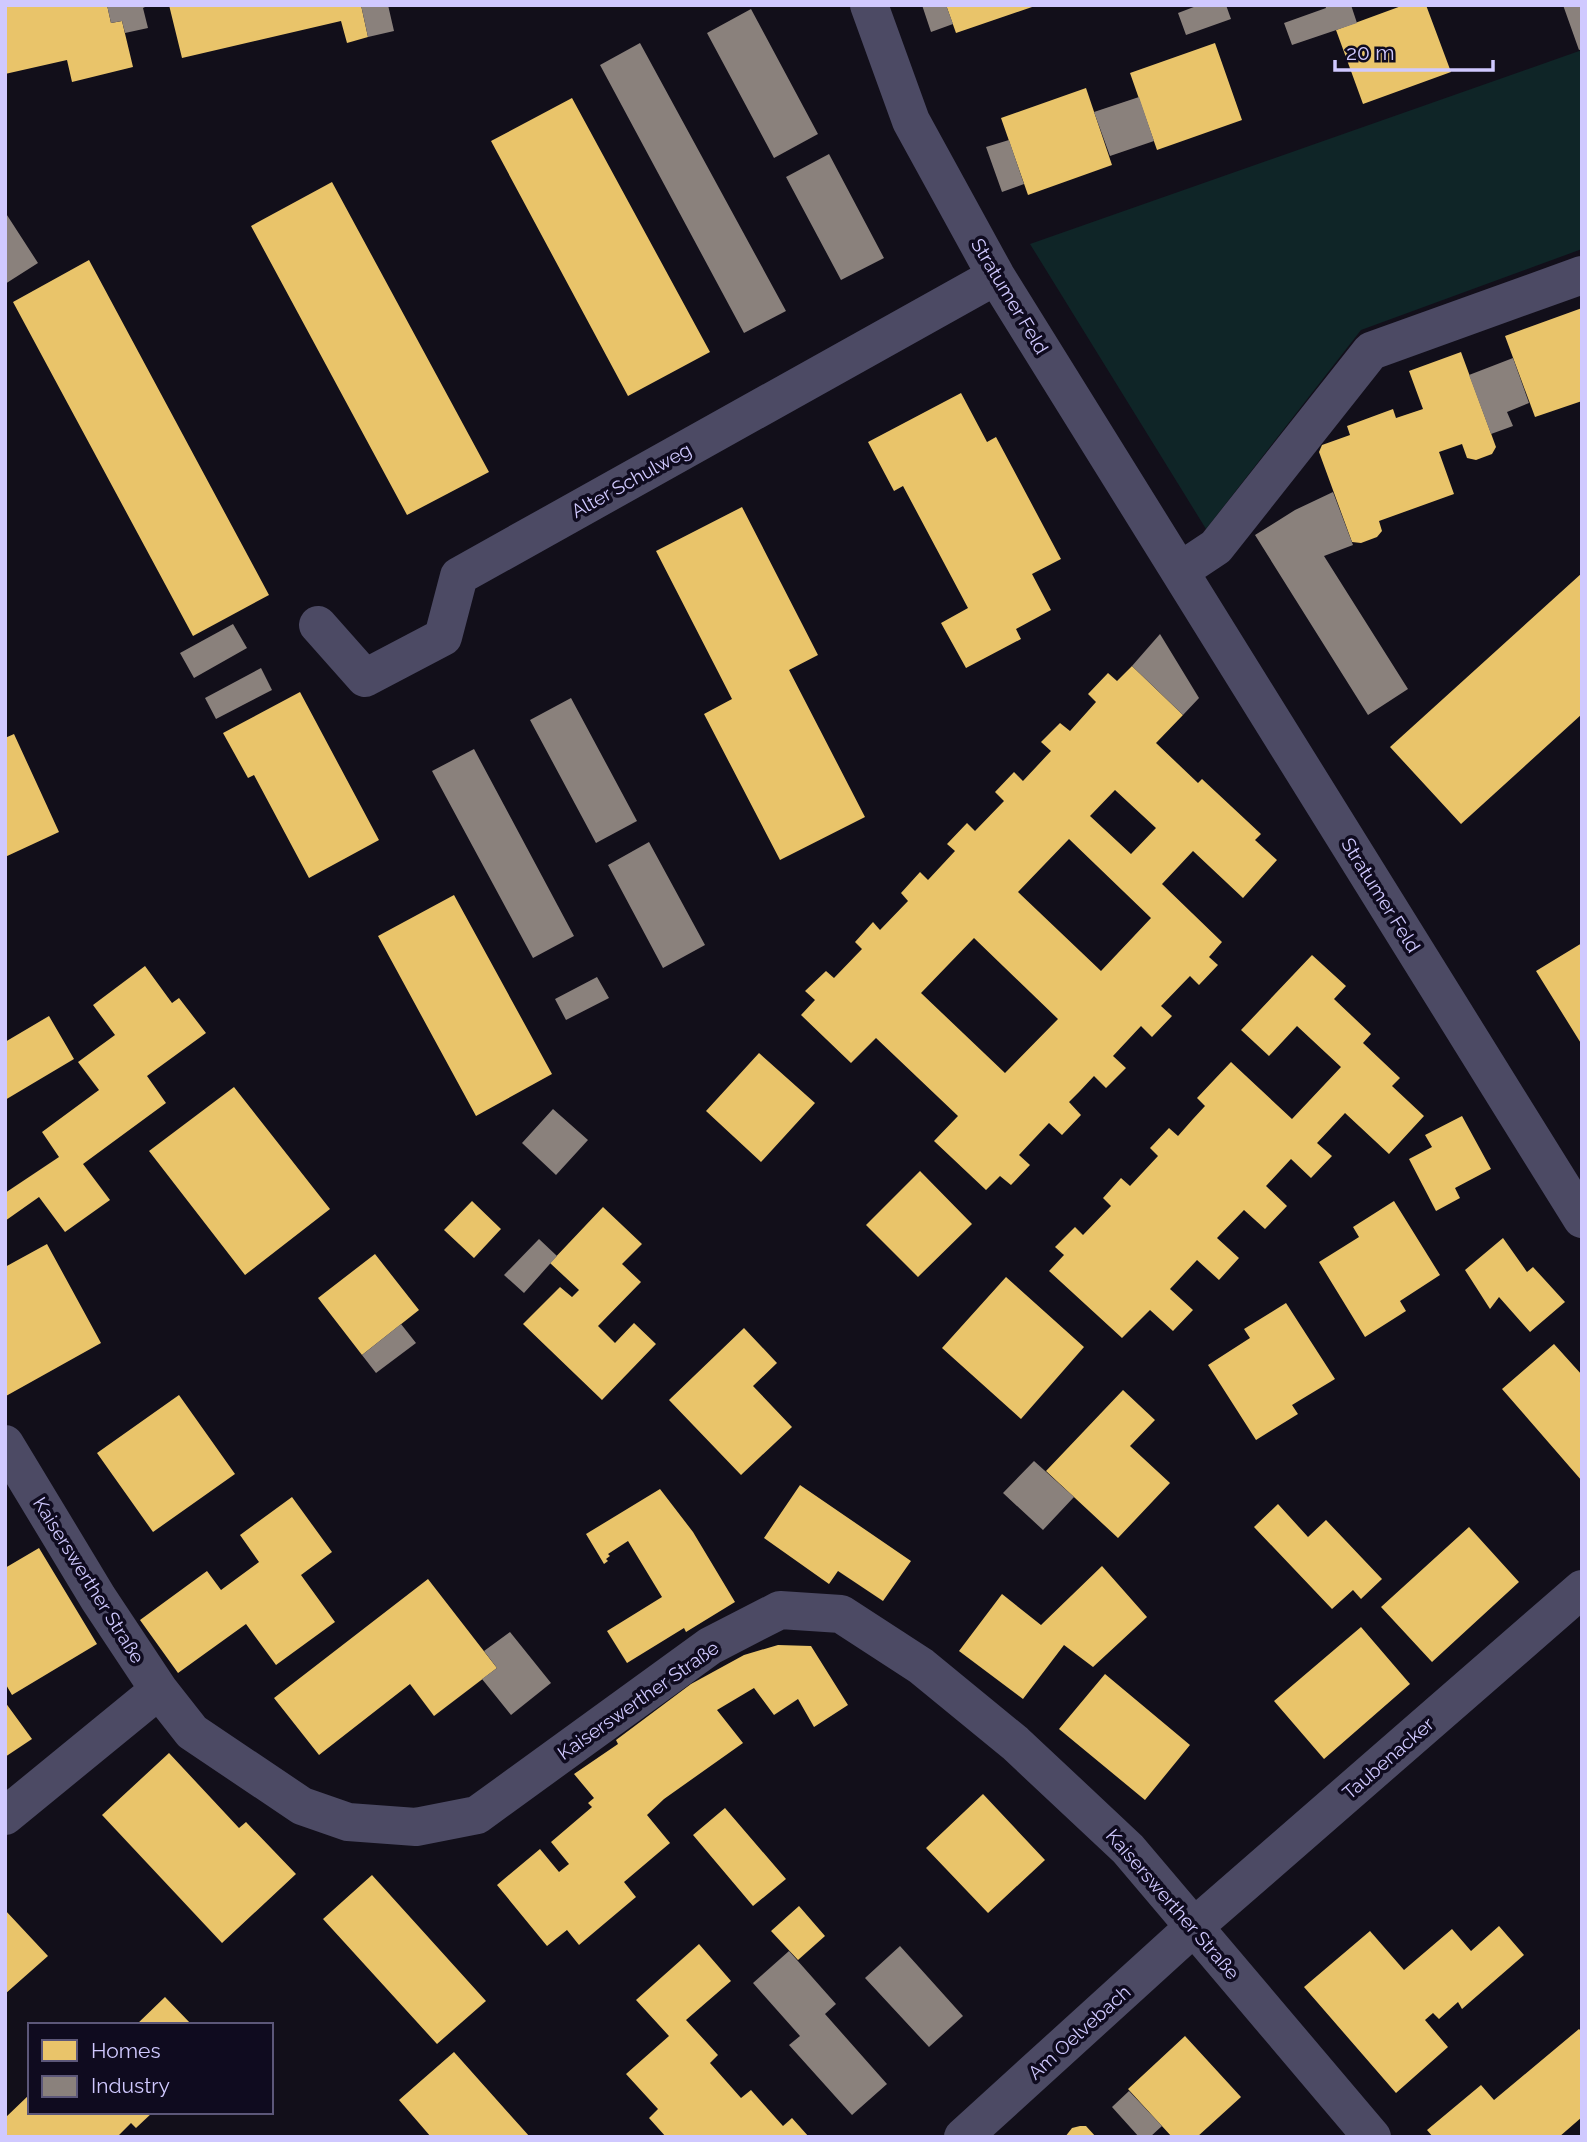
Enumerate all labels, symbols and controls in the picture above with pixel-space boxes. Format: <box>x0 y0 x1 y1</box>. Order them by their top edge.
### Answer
scale bar <box>1335 28 1492 72</box>
text: 20 m <box>1346 40 1394 65</box>
street label: Stratumer Feld <box>967 234 1053 358</box>
street label: Alter Schulweg <box>567 438 695 522</box>
street label: Stratumer Feld <box>1337 834 1425 956</box>
street label: Kaiserswerther Straße <box>29 1493 149 1667</box>
street label: Kaiserswerther Straße <box>553 1636 723 1764</box>
street label: Taubenacker <box>1338 1712 1438 1803</box>
street label: Kaiserswerther Straße <box>1102 1824 1244 1984</box>
street label: Am Oelvebach <box>1023 1980 1135 2084</box>
legend <box>28 2023 273 2114</box>
text: Homes <box>91 2038 161 2063</box>
text: Industry <box>91 2073 170 2098</box>

